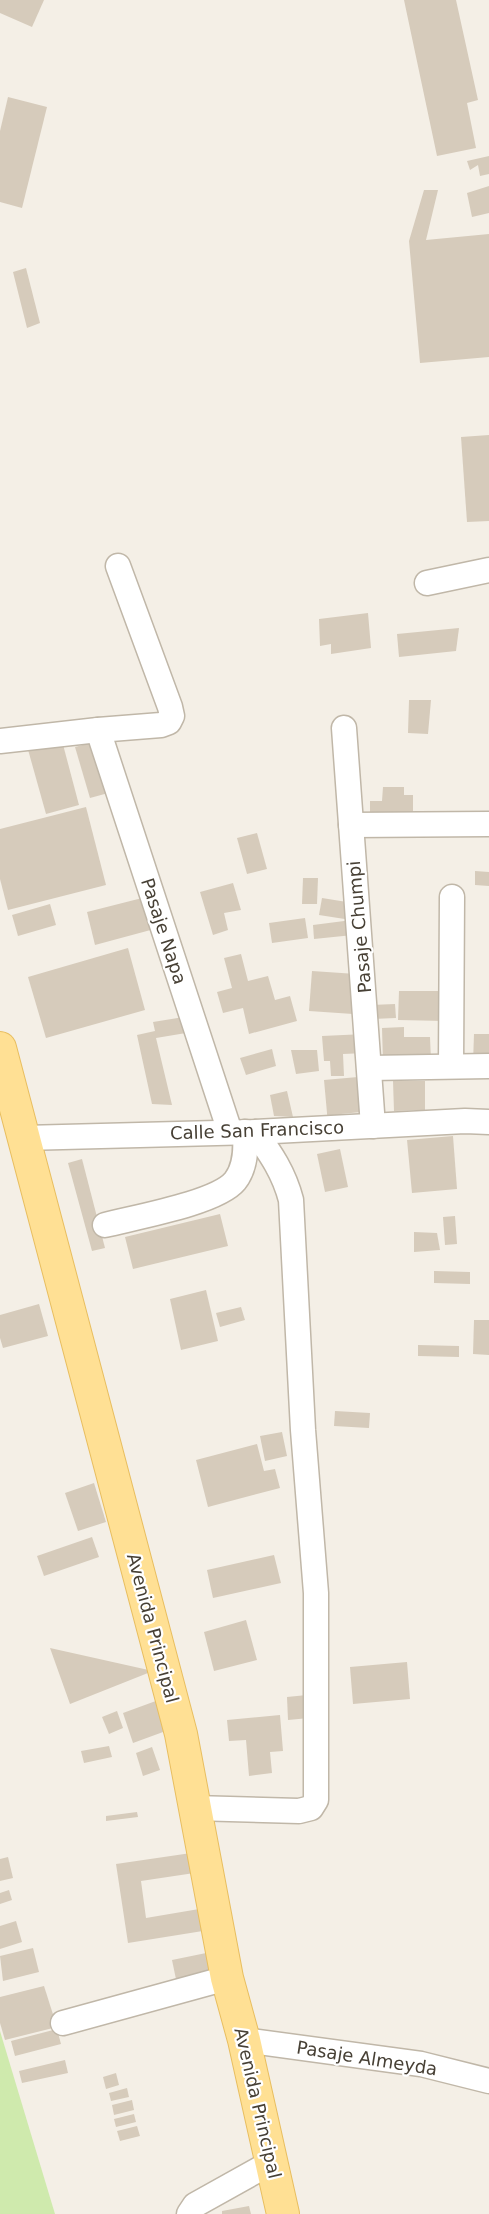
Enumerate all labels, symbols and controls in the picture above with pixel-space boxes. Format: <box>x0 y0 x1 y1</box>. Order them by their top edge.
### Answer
street label: Pasaje Chumpi <box>343 860 375 994</box>
street label: Pasaje Napa <box>137 875 191 987</box>
street label: Calle San Francisco <box>170 1116 344 1144</box>
street label: Avenida Principal <box>123 1551 183 1705</box>
street label: Avenida Principal <box>230 2025 286 2181</box>
street label: Pasaje Almeyda <box>295 2036 439 2080</box>

